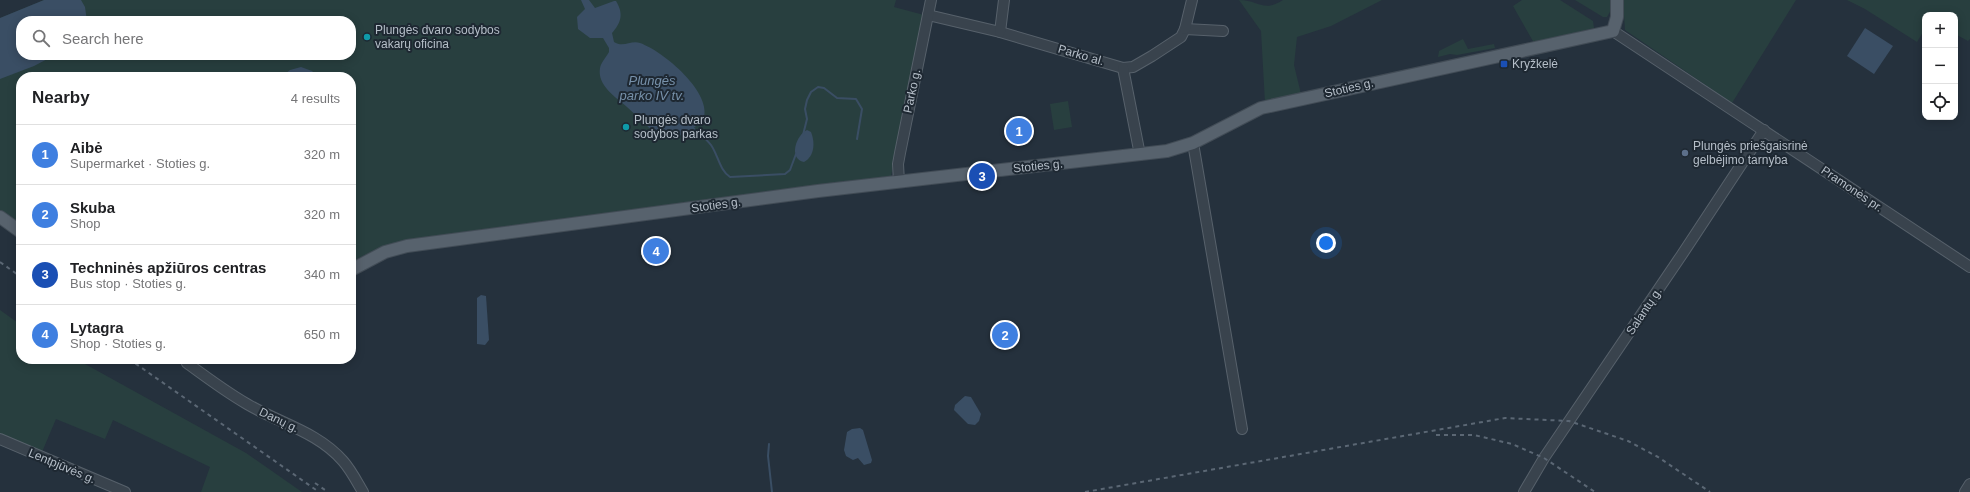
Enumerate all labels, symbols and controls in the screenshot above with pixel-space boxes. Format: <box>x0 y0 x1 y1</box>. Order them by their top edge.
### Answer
map controls <box>1922 12 1958 120</box>
button: + <box>1922 12 1958 48</box>
search box <box>16 16 356 60</box>
place label: Plungės dvaro sodybos vakarų oficina <box>375 23 500 51</box>
icon: search <box>30 27 52 49</box>
text: Search here <box>62 30 144 47</box>
marker: Plungės dvaro sodybos vakarų oficina <box>362 32 372 42</box>
street label: Parko al. <box>1056 42 1106 68</box>
button: − <box>1922 48 1958 84</box>
place label: Kryžkelė <box>1512 57 1558 71</box>
marker: Kryžkelė <box>1499 59 1509 69</box>
street label: Parko g. <box>901 68 923 114</box>
water label: Plungės parko IV tv. <box>619 73 684 103</box>
street label: Stoties g. <box>1323 76 1375 100</box>
button: locate <box>1922 84 1958 120</box>
text: Nearby <box>32 88 90 107</box>
text: 4 results <box>291 91 340 106</box>
place label: Plungės dvaro sodybos parkas <box>634 113 718 141</box>
pin: 1 <box>1006 116 1032 146</box>
marker: Plungės dvaro sodybos parkas <box>621 122 631 132</box>
text: Aibė <box>70 139 103 156</box>
place label: Plungės priešgaisrinė gelbėjimo tarnyba <box>1693 139 1808 167</box>
text: 1 <box>41 147 49 162</box>
text: 320 m <box>304 147 340 162</box>
marker: Plungės priešgaisrinė gelbėjimo tarnyba <box>1680 148 1690 158</box>
text: Supermarket · Stoties g. <box>70 156 210 171</box>
street label: Stoties g. <box>1012 156 1064 176</box>
pin: 3 <box>969 161 995 191</box>
street label: Pramonės pr. <box>1818 163 1886 215</box>
street label: Stoties g. <box>690 195 742 215</box>
text: Skuba <box>70 199 115 216</box>
text: 2 <box>41 207 49 222</box>
text: 320 m <box>304 207 340 222</box>
text: Shop <box>70 216 100 231</box>
your location <box>1316 233 1336 253</box>
pin: 4 <box>643 236 669 266</box>
text: Techninės apžiūros centras <box>70 259 266 276</box>
text: 3 <box>41 267 49 282</box>
text: 340 m <box>304 267 340 282</box>
text: Bus stop · Stoties g. <box>70 276 186 291</box>
street label: Salantų g. <box>1623 285 1665 337</box>
text: Lytagra <box>70 319 124 336</box>
pin: 2 <box>992 320 1018 350</box>
text: 4 <box>41 327 49 342</box>
text: 650 m <box>304 327 340 342</box>
text: Shop · Stoties g. <box>70 336 166 351</box>
street label: Danų g. <box>257 404 301 436</box>
street label: Lentpjūvės g. <box>26 446 98 486</box>

